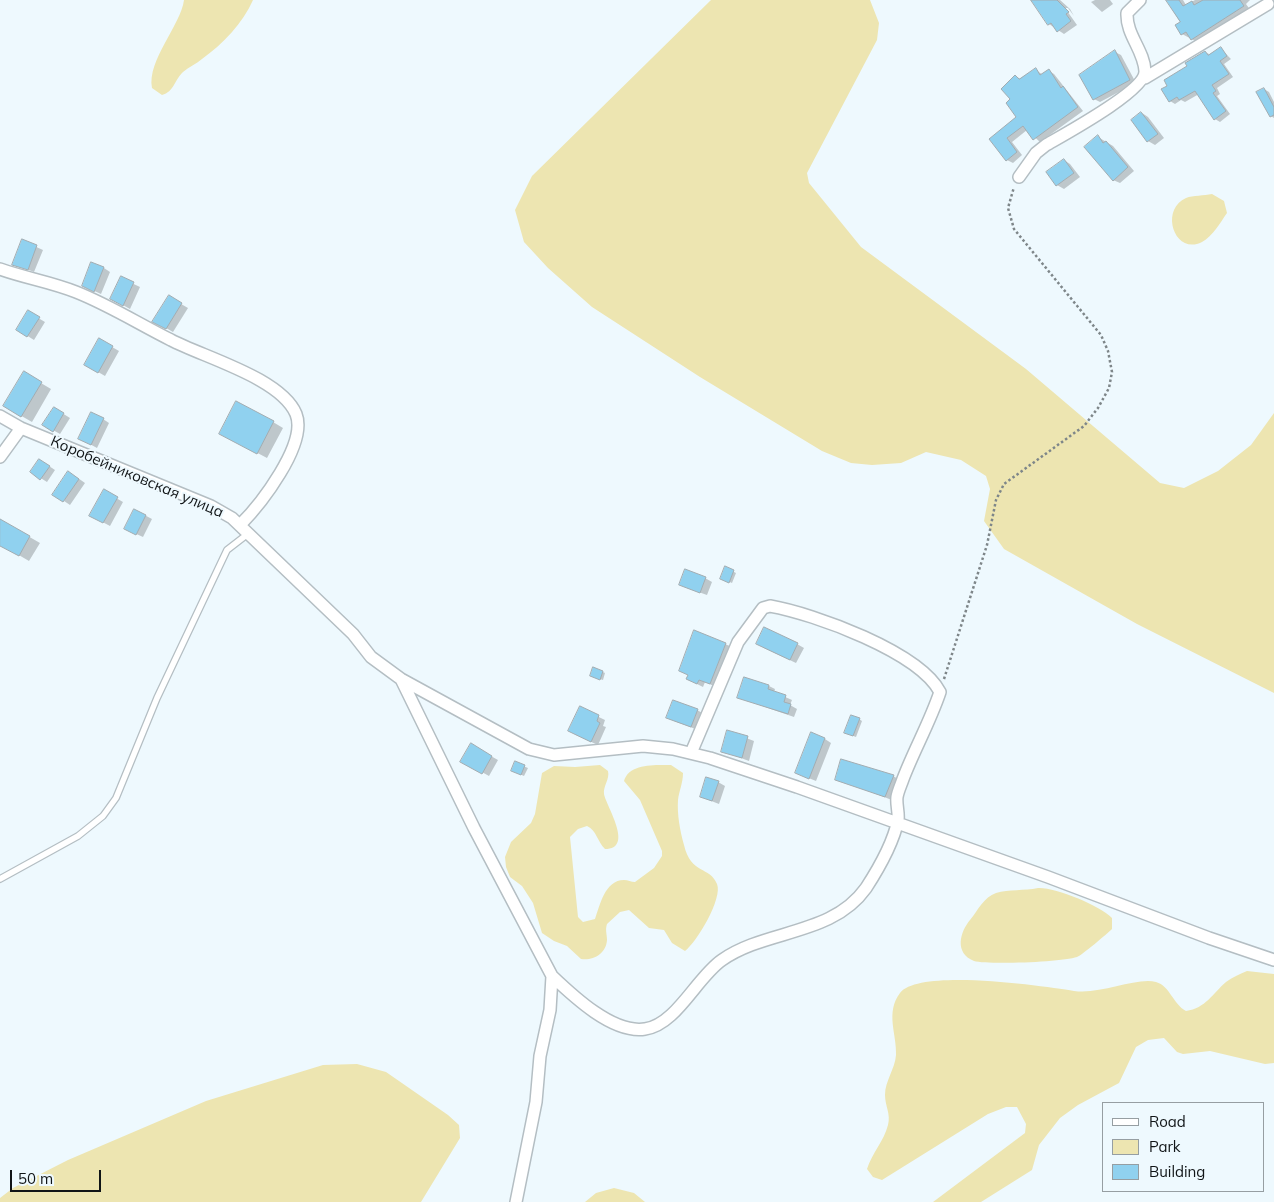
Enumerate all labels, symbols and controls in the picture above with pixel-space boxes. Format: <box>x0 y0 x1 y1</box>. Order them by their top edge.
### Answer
street label: Коробейниковская улица <box>48 432 226 522</box>
legend <box>1102 1102 1264 1192</box>
text: Road <box>1149 1112 1186 1131</box>
text: Park <box>1149 1137 1181 1156</box>
scale bar <box>12 1160 104 1192</box>
text: Building <box>1149 1162 1205 1181</box>
text: 50 m <box>18 1169 53 1188</box>

